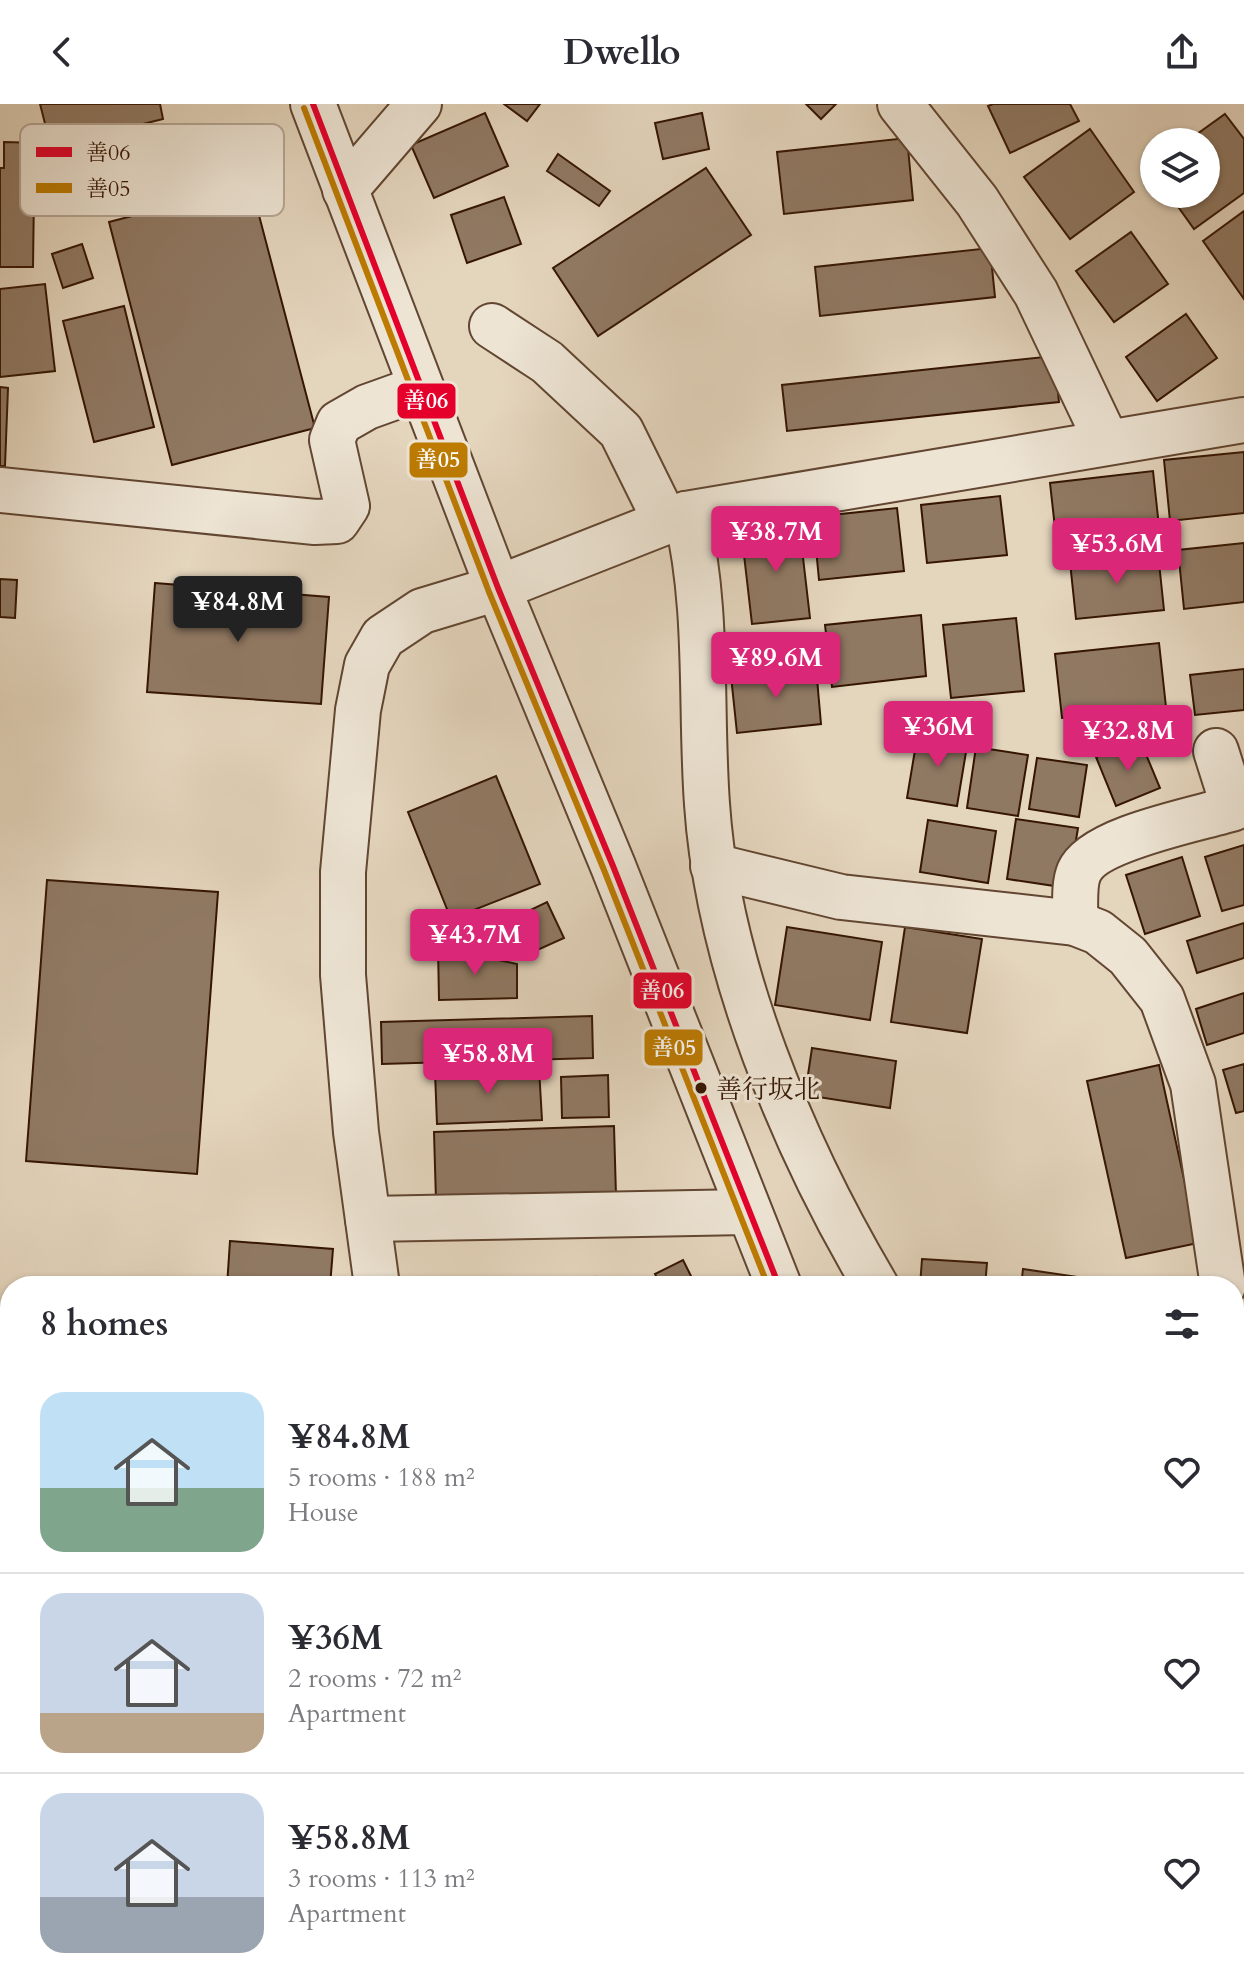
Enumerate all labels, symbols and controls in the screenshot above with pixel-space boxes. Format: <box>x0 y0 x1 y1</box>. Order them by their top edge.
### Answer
text: Dwello <box>563 28 681 77</box>
icon: back <box>40 30 84 74</box>
icon: share <box>1160 30 1204 74</box>
legend <box>20 124 284 216</box>
map controls <box>1140 128 1220 208</box>
button: layers <box>1140 128 1220 208</box>
text: 善06 <box>86 138 131 168</box>
text: 善05 <box>86 174 131 204</box>
line badge: 善06 <box>396 382 457 420</box>
text: 善06 <box>404 386 448 416</box>
line badge: 善05 <box>408 441 469 479</box>
text: 善05 <box>416 445 460 475</box>
pin: ¥38.7M <box>711 506 841 574</box>
text: ¥38.7M <box>729 514 823 549</box>
pin: ¥53.6M <box>1052 518 1182 586</box>
text: ¥53.6M <box>1070 526 1164 561</box>
pin: ¥84.8M <box>173 576 303 644</box>
text: ¥84.8M <box>191 584 285 619</box>
pin: ¥89.6M <box>711 632 841 700</box>
text: ¥89.6M <box>729 640 823 675</box>
pin: ¥36M <box>891 701 985 769</box>
pin: ¥32.8M <box>1063 705 1193 773</box>
text: ¥36M <box>902 709 974 744</box>
text: ¥32.8M <box>1081 713 1175 748</box>
pin: ¥43.7M <box>410 909 540 977</box>
text: ¥43.7M <box>428 917 522 952</box>
line badge: 善06 <box>632 971 693 1010</box>
text: 善06 <box>640 976 684 1006</box>
pin: ¥58.8M <box>423 1028 553 1096</box>
line badge: 善05 <box>643 1028 704 1067</box>
text: 善05 <box>652 1033 696 1063</box>
text: ¥58.8M <box>441 1036 535 1071</box>
place label: 善行坂北 <box>716 1072 820 1107</box>
marker: 善行坂北 <box>693 1080 709 1096</box>
text: 8 homes <box>40 1301 168 1347</box>
icon: filters <box>1160 1302 1204 1346</box>
text: ¥84.8M <box>288 1414 410 1460</box>
icon: home <box>104 1424 200 1520</box>
icon: heart <box>1160 1450 1204 1494</box>
text: 5 rooms · 188 m² <box>288 1460 475 1495</box>
text: House <box>288 1495 359 1530</box>
text: ¥36M <box>288 1615 383 1661</box>
icon: home <box>104 1625 200 1721</box>
icon: heart <box>1160 1651 1204 1695</box>
text: 2 rooms · 72 m² <box>288 1661 461 1696</box>
text: Apartment <box>288 1696 406 1731</box>
text: ¥58.8M <box>288 1815 410 1861</box>
icon: home <box>104 1825 200 1921</box>
icon: heart <box>1160 1851 1204 1895</box>
text: 3 rooms · 113 m² <box>288 1861 475 1896</box>
text: Apartment <box>288 1896 406 1931</box>

